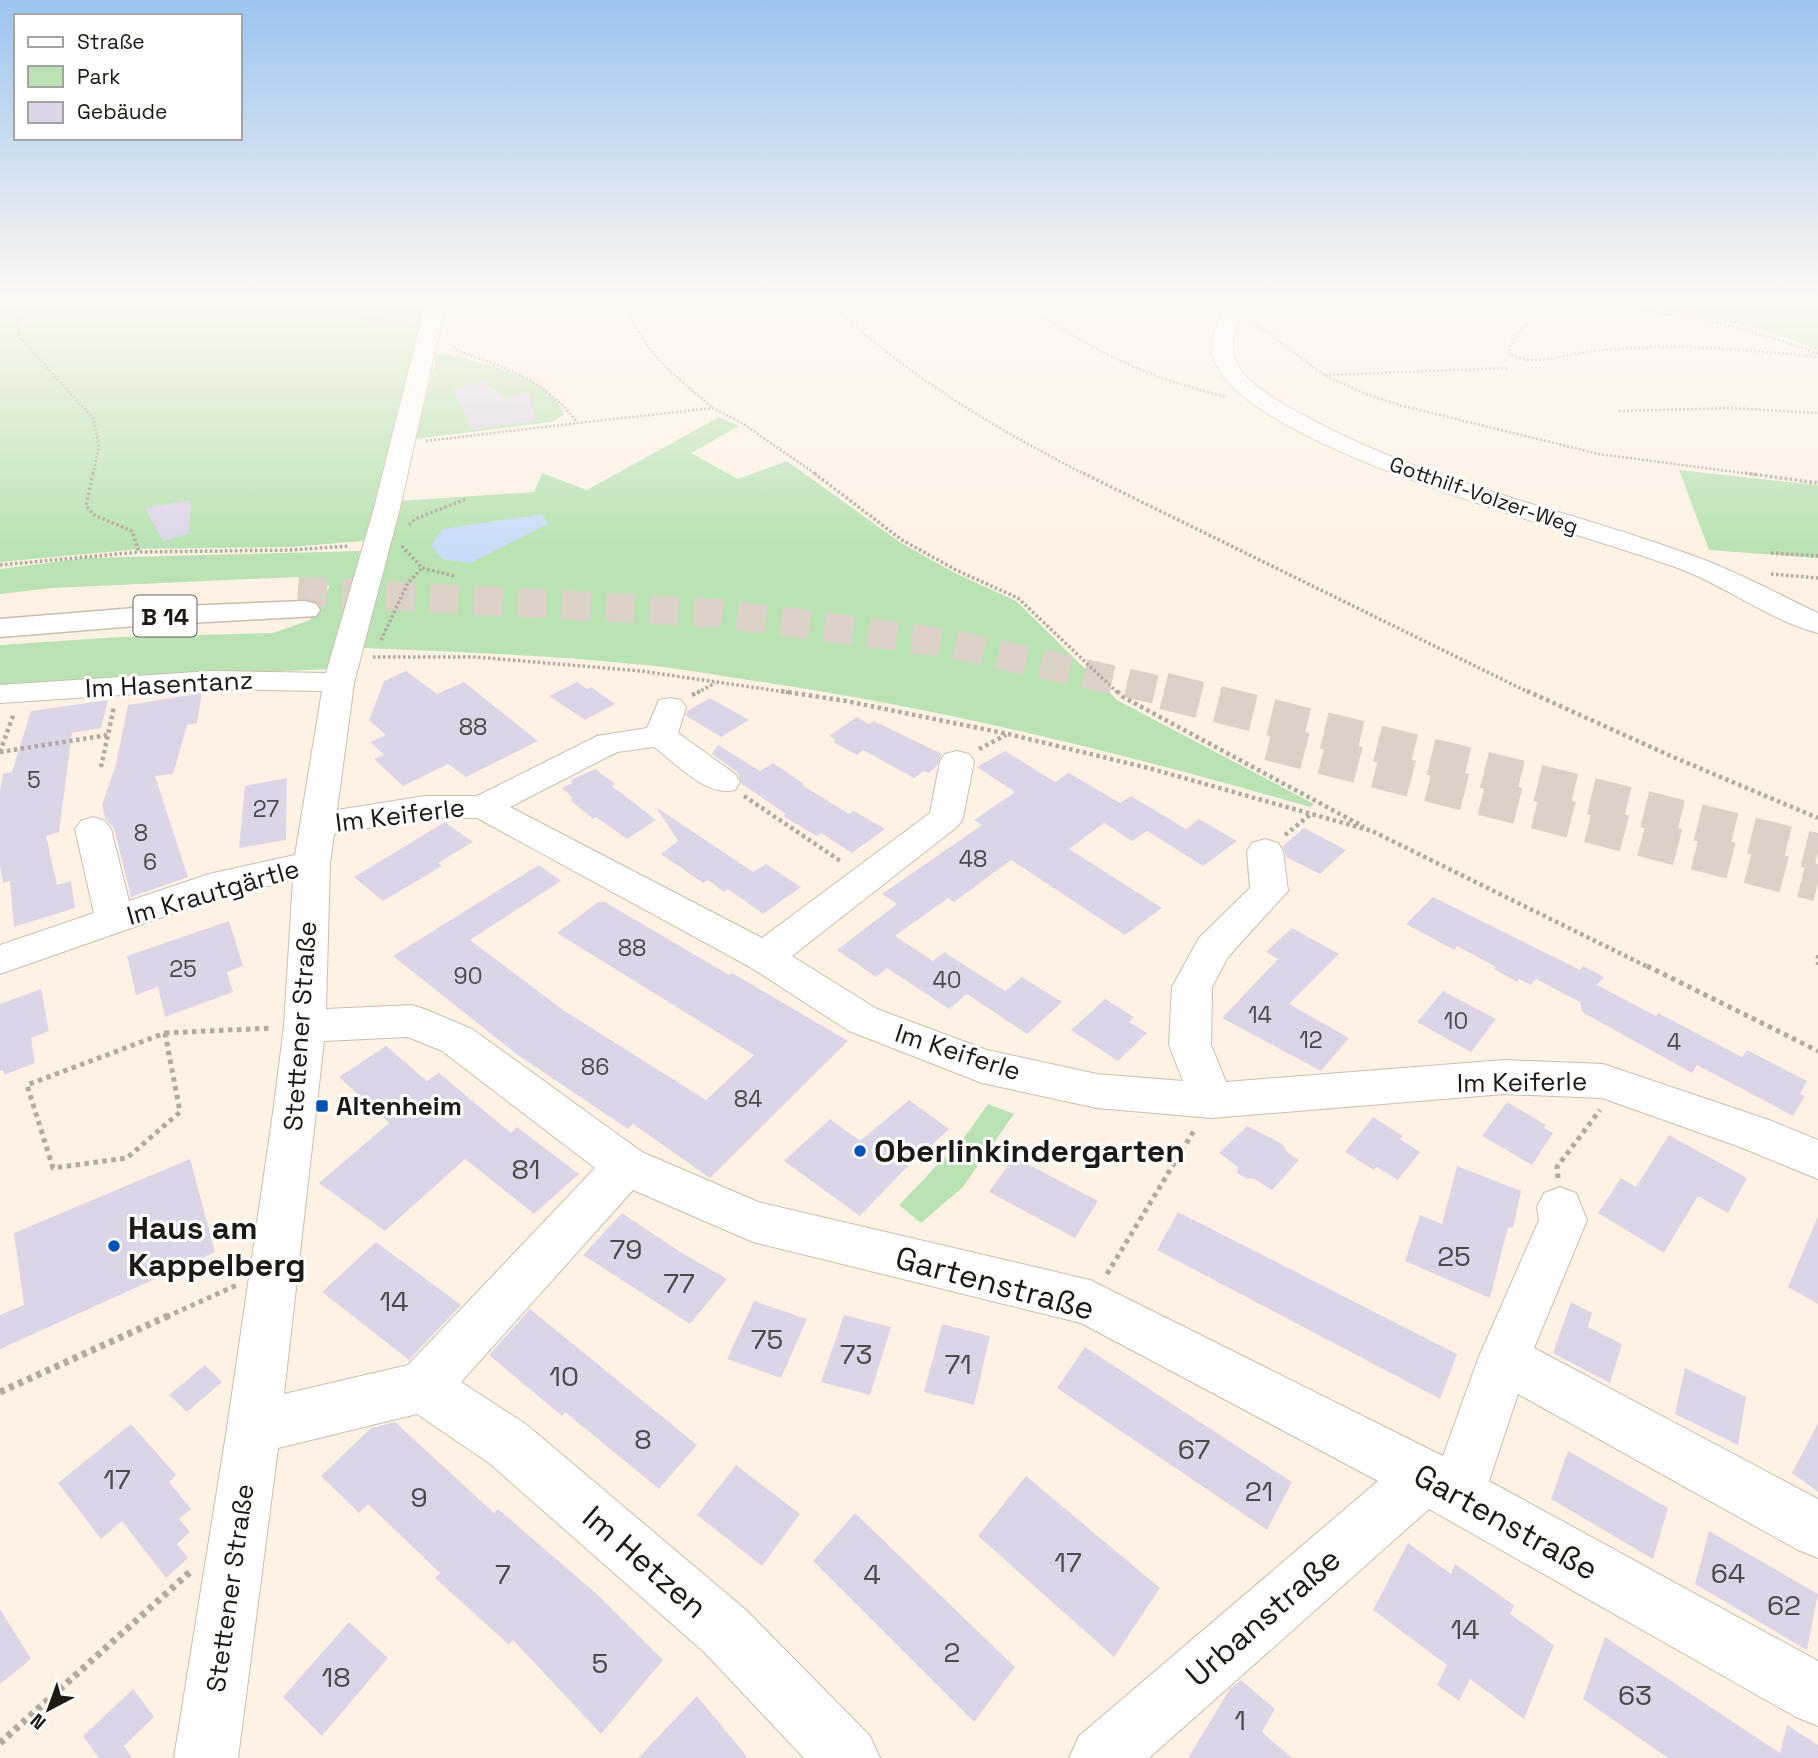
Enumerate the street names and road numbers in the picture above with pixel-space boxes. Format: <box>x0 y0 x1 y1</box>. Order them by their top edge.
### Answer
street label: Gotthilf-Volzer-Weg <box>1386 450 1582 540</box>
road number: B 14 <box>134 596 196 636</box>
street label: Im Hasentanz <box>84 663 254 705</box>
street label: Im Keiferle <box>333 790 467 840</box>
street label: Im Krautgärtle <box>123 851 303 933</box>
street label: Stettener Straße <box>276 920 324 1132</box>
street label: Im Keiferle <box>891 1016 1025 1088</box>
street label: Im Keiferle <box>1457 1064 1587 1100</box>
street label: Gartenstraße <box>891 1237 1099 1329</box>
street label: Gartenstraße <box>1407 1455 1605 1589</box>
street label: Stettener Straße <box>199 1482 261 1694</box>
street label: Im Hetzen <box>574 1497 716 1627</box>
street label: Urbanstraße <box>1177 1539 1349 1695</box>

